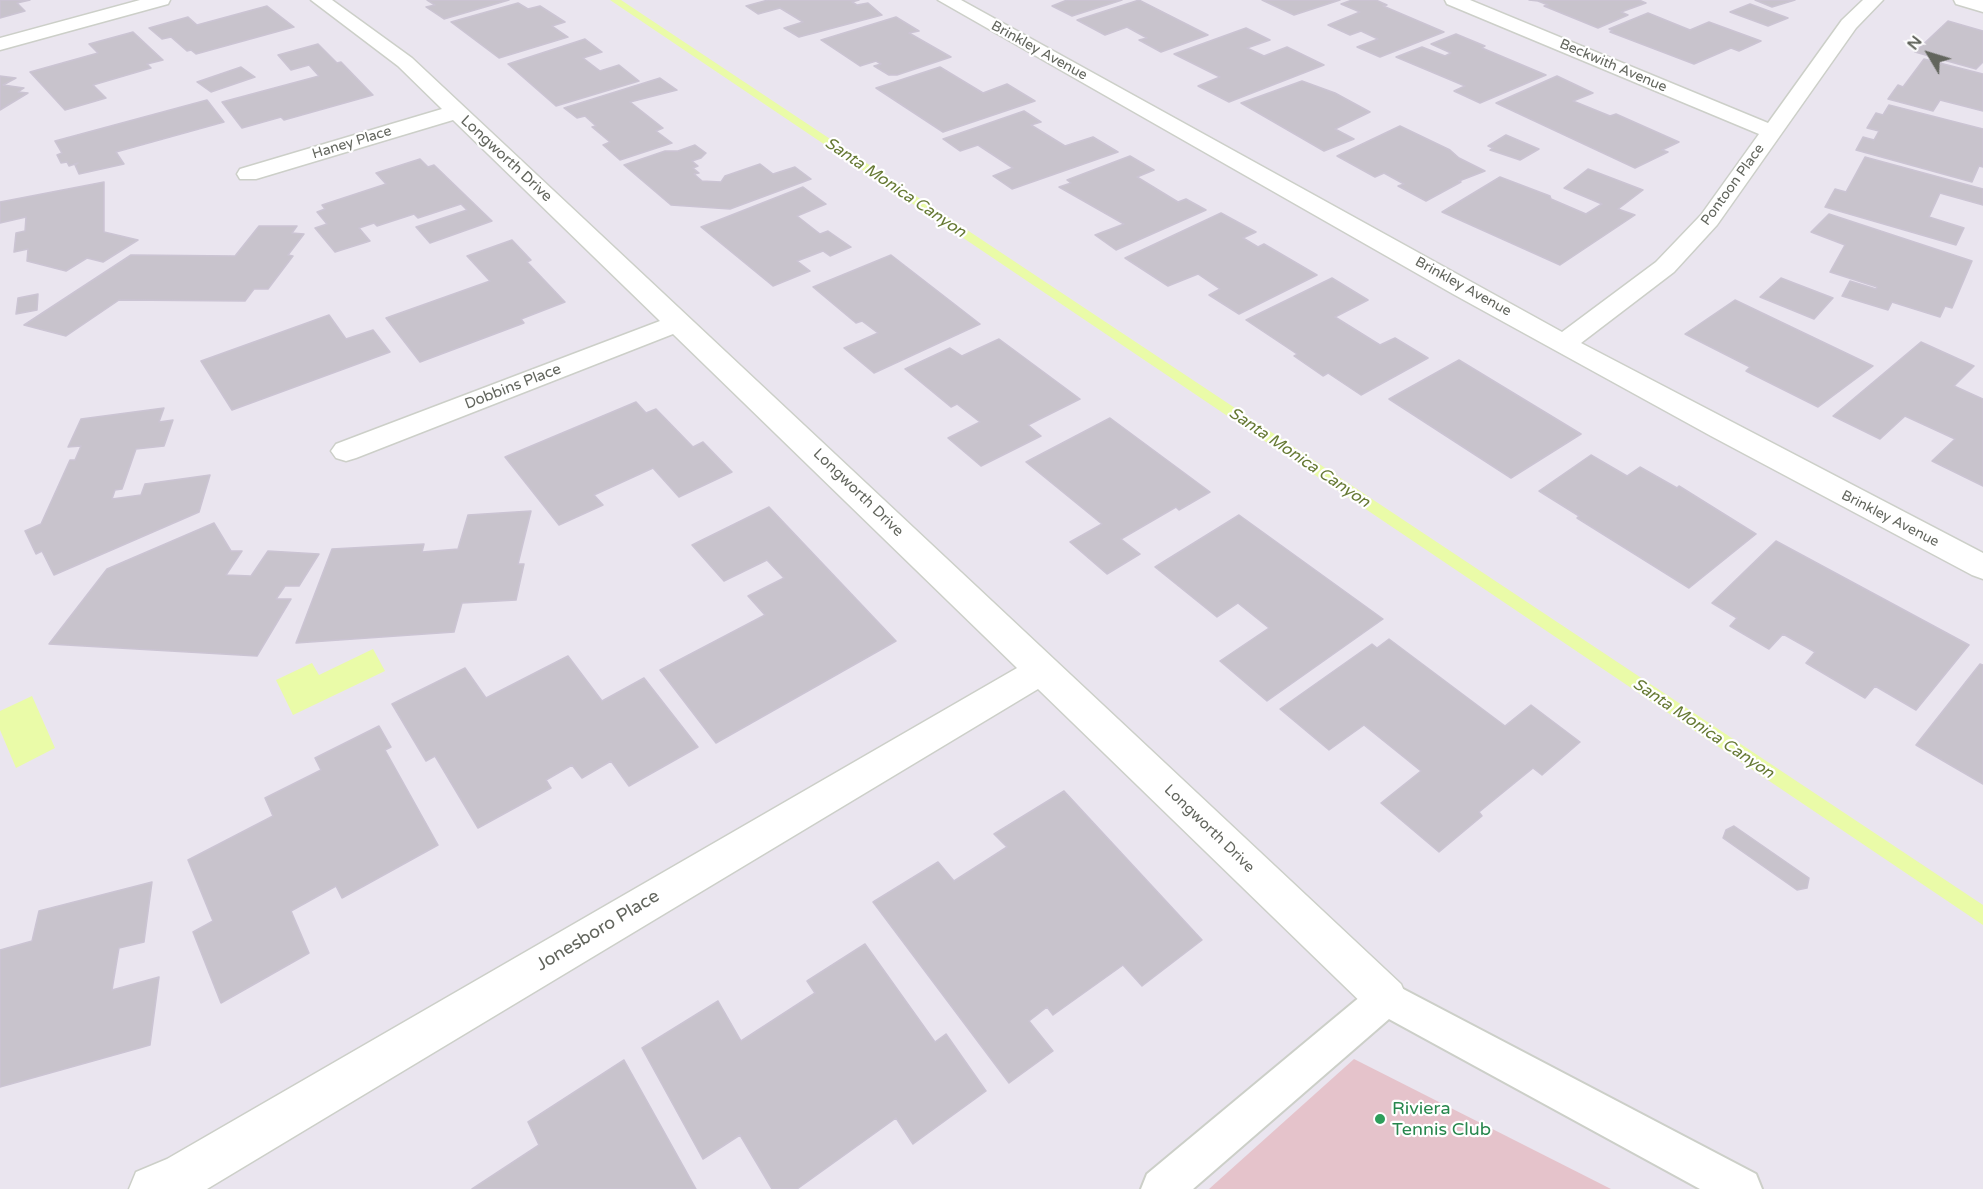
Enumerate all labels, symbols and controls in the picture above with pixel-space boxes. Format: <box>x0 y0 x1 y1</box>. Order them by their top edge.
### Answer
street label: Brinkley Avenue <box>988 18 1090 84</box>
north arrow <box>1899 24 1959 84</box>
text: N <box>1903 32 1927 54</box>
street label: Beckwith Avenue <box>1557 36 1669 96</box>
street label: Longworth Drive <box>456 112 556 206</box>
street label: Haney Place <box>310 123 394 163</box>
water label: Santa Monica Canyon <box>821 134 969 242</box>
street label: Pontoon Place <box>1698 141 1768 229</box>
street label: Brinkley Avenue <box>1412 254 1514 320</box>
street label: Dobbins Place <box>462 360 564 414</box>
water label: Santa Monica Canyon <box>1225 404 1373 512</box>
street label: Longworth Drive <box>809 445 907 541</box>
street label: Brinkley Avenue <box>1838 487 1942 551</box>
water label: Santa Monica Canyon <box>1629 675 1777 783</box>
street label: Longworth Drive <box>1160 781 1258 877</box>
street label: Jonesboro Place <box>532 886 664 976</box>
place label: Riviera Tennis Club <box>1392 1098 1491 1140</box>
marker: Riviera Tennis Club <box>1373 1112 1387 1126</box>

